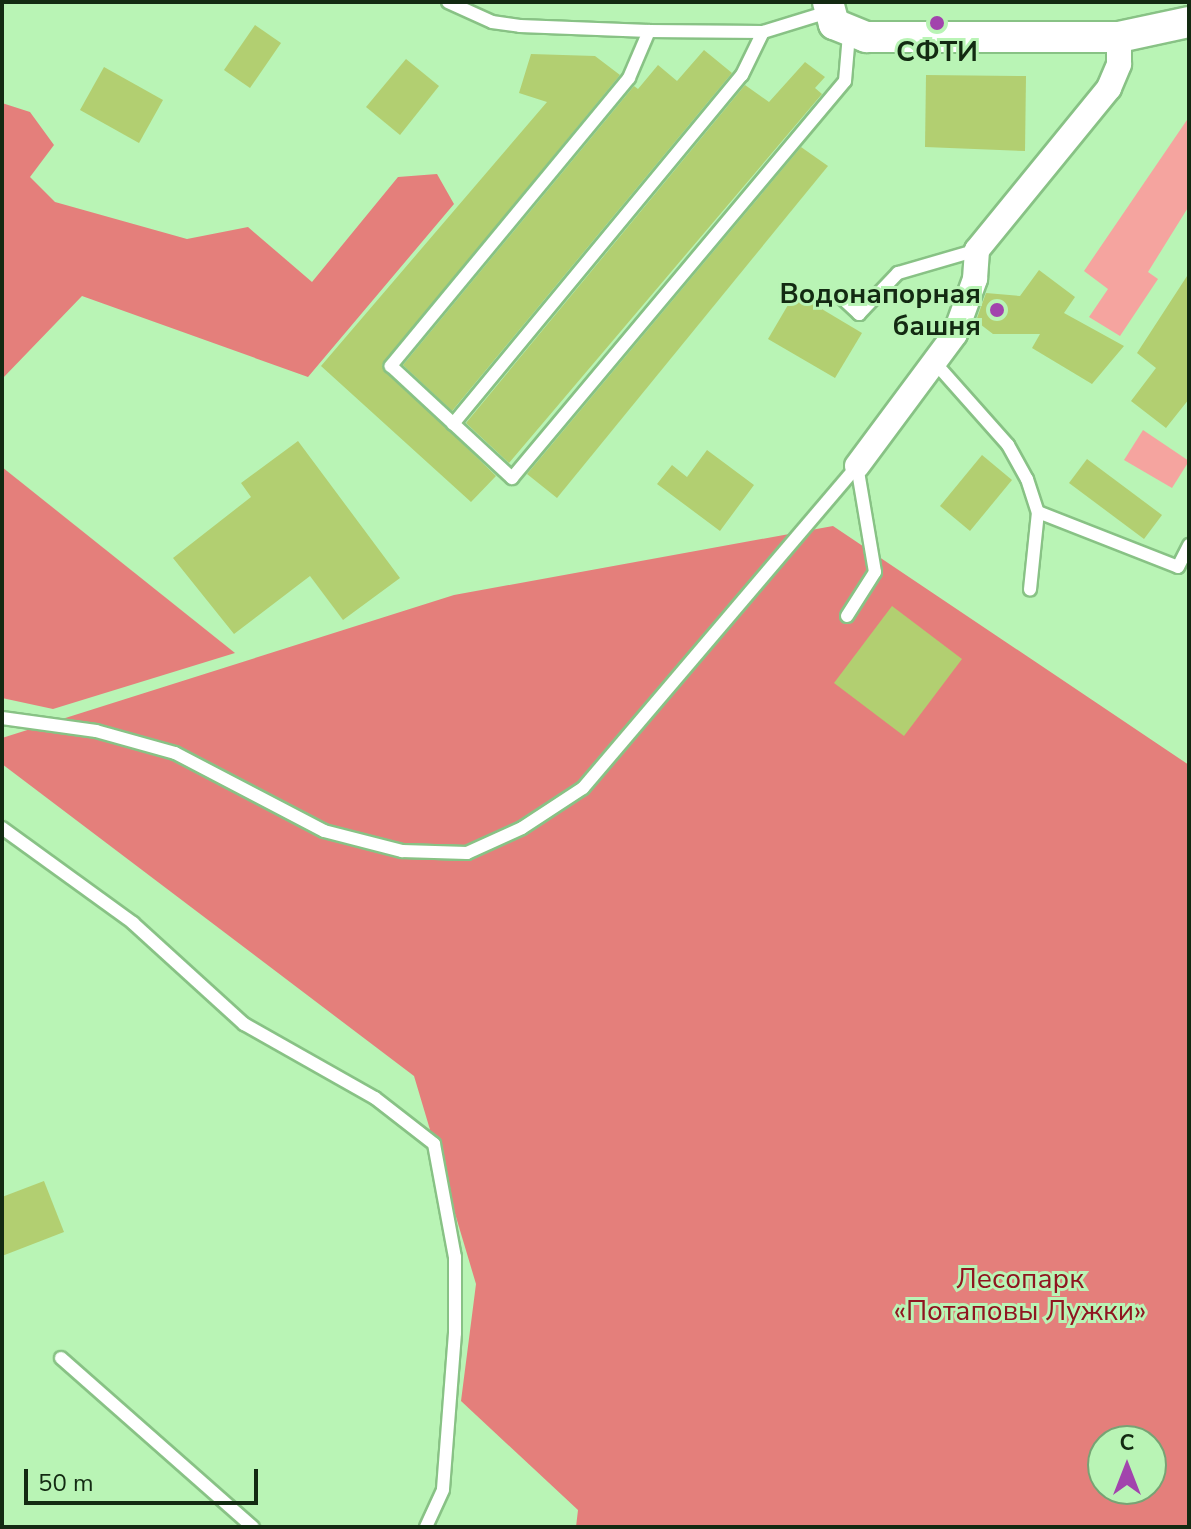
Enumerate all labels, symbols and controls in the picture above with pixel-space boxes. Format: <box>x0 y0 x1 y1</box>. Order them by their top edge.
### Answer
marker: СФТИ <box>928 14 946 32</box>
place label: СФТИ <box>896 35 978 69</box>
place label: Водонапорная башня <box>780 277 981 343</box>
marker: Водонапорная башня <box>988 301 1006 319</box>
park label: Лесопарк «Потаповы Лужки» <box>894 1262 1146 1328</box>
north arrow <box>1087 1425 1167 1505</box>
text: С <box>1120 1428 1134 1458</box>
scale bar <box>28 1453 262 1503</box>
text: 50 m <box>38 1467 94 1499</box>

